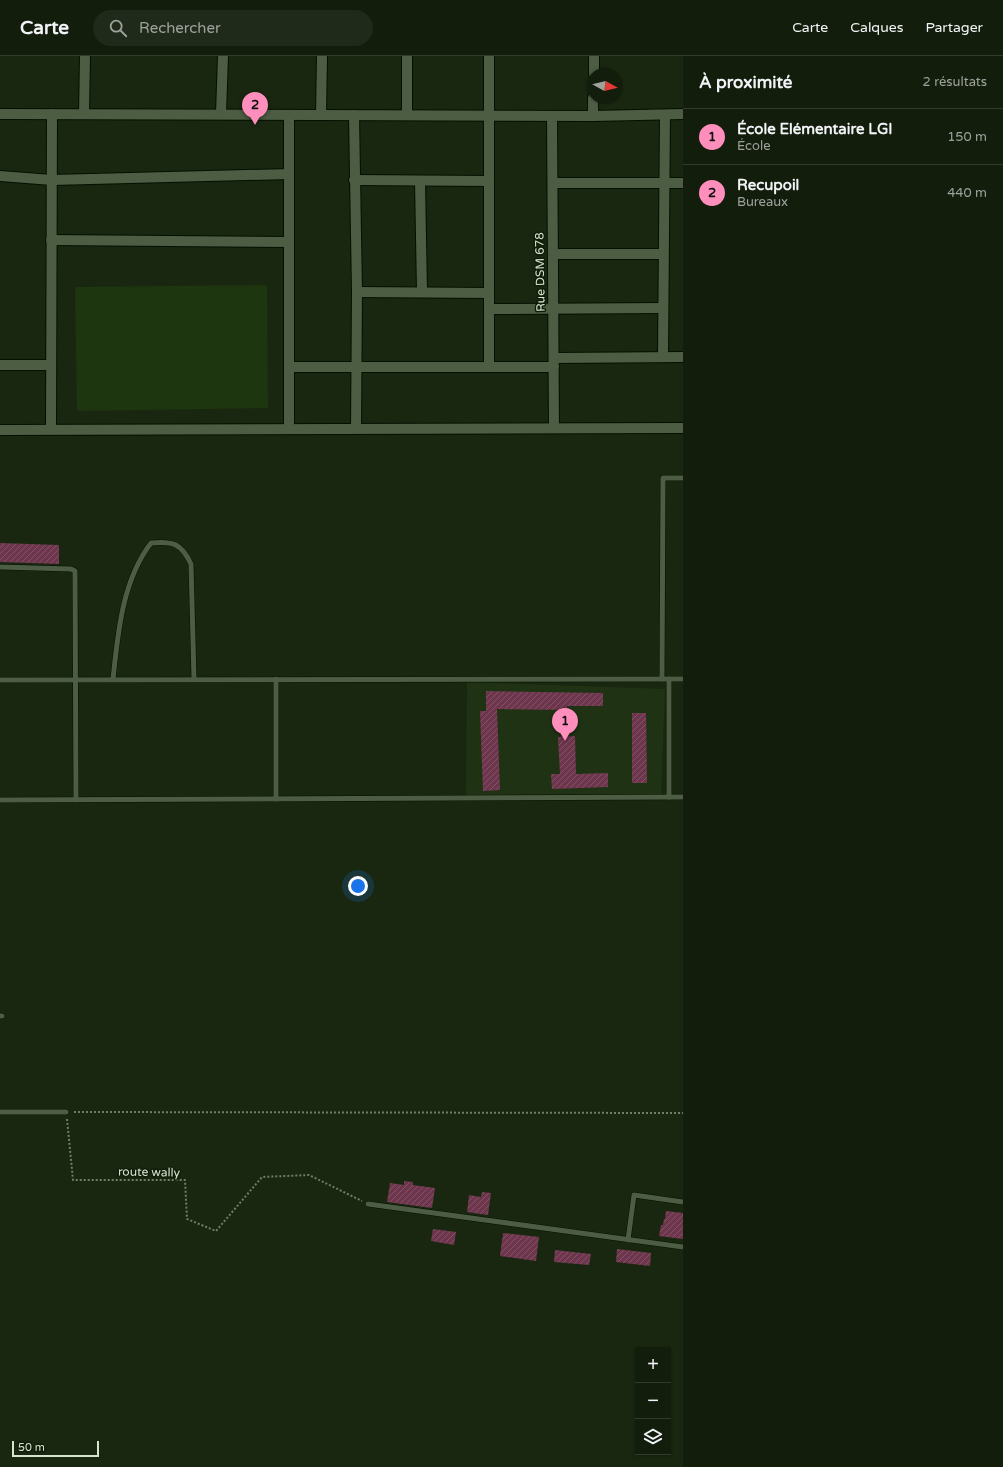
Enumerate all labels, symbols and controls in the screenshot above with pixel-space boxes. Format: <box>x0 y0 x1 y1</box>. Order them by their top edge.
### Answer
search box <box>93 10 373 46</box>
text: Carte <box>20 17 69 39</box>
icon: search <box>107 17 129 39</box>
text: Rechercher <box>139 19 221 37</box>
text: Carte <box>792 19 828 36</box>
text: Calques <box>850 19 903 36</box>
text: Partager <box>925 19 983 36</box>
north arrow <box>587 68 623 104</box>
text: À proximité <box>699 72 792 93</box>
text: 2 résultats <box>923 74 987 90</box>
pin: 2 <box>242 92 268 125</box>
text: École Elémentaire LGI <box>737 120 893 138</box>
text: 1 <box>708 129 716 145</box>
text: 150 m <box>947 129 987 145</box>
text: École <box>737 138 771 154</box>
text: Recupoil <box>737 176 799 194</box>
text: 2 <box>708 185 716 201</box>
text: 440 m <box>947 185 987 201</box>
text: Bureaux <box>737 194 788 210</box>
street label: Rue DSM 678 <box>532 232 548 312</box>
pin: 1 <box>552 708 578 741</box>
your location <box>348 876 368 896</box>
street label: route wally <box>118 1164 181 1180</box>
map controls <box>635 1347 671 1455</box>
button: + <box>635 1347 671 1383</box>
button: − <box>635 1383 671 1419</box>
button: layers <box>635 1419 671 1455</box>
scale bar <box>12 1439 99 1458</box>
text: 50 m <box>18 1441 45 1454</box>

